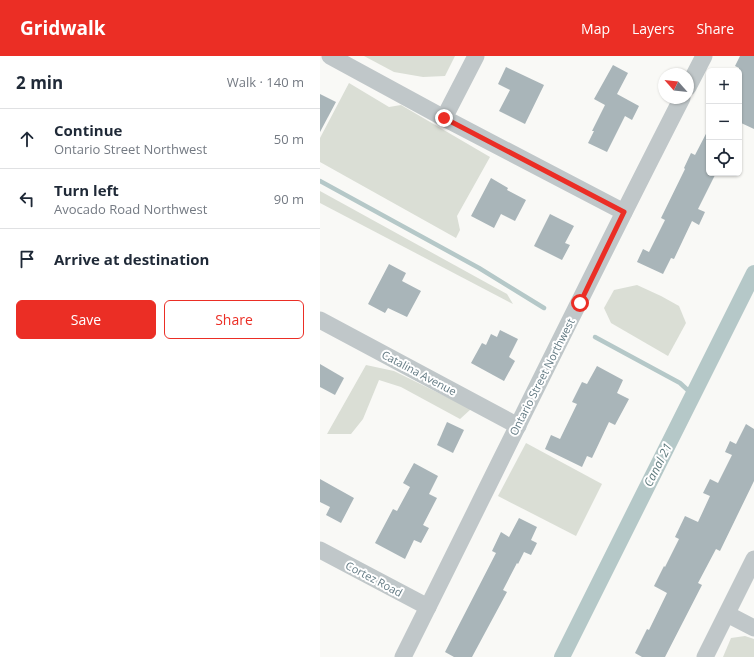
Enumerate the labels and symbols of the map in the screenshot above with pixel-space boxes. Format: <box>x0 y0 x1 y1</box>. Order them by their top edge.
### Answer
north arrow <box>658 68 694 104</box>
route end <box>435 109 453 127</box>
route start <box>571 294 589 312</box>
street label: Ontario Street Northwest <box>505 316 578 438</box>
street label: Catalina Avenue <box>379 347 459 399</box>
water label: Canal 21 <box>639 440 676 490</box>
street label: Cortez Road <box>343 557 405 600</box>

